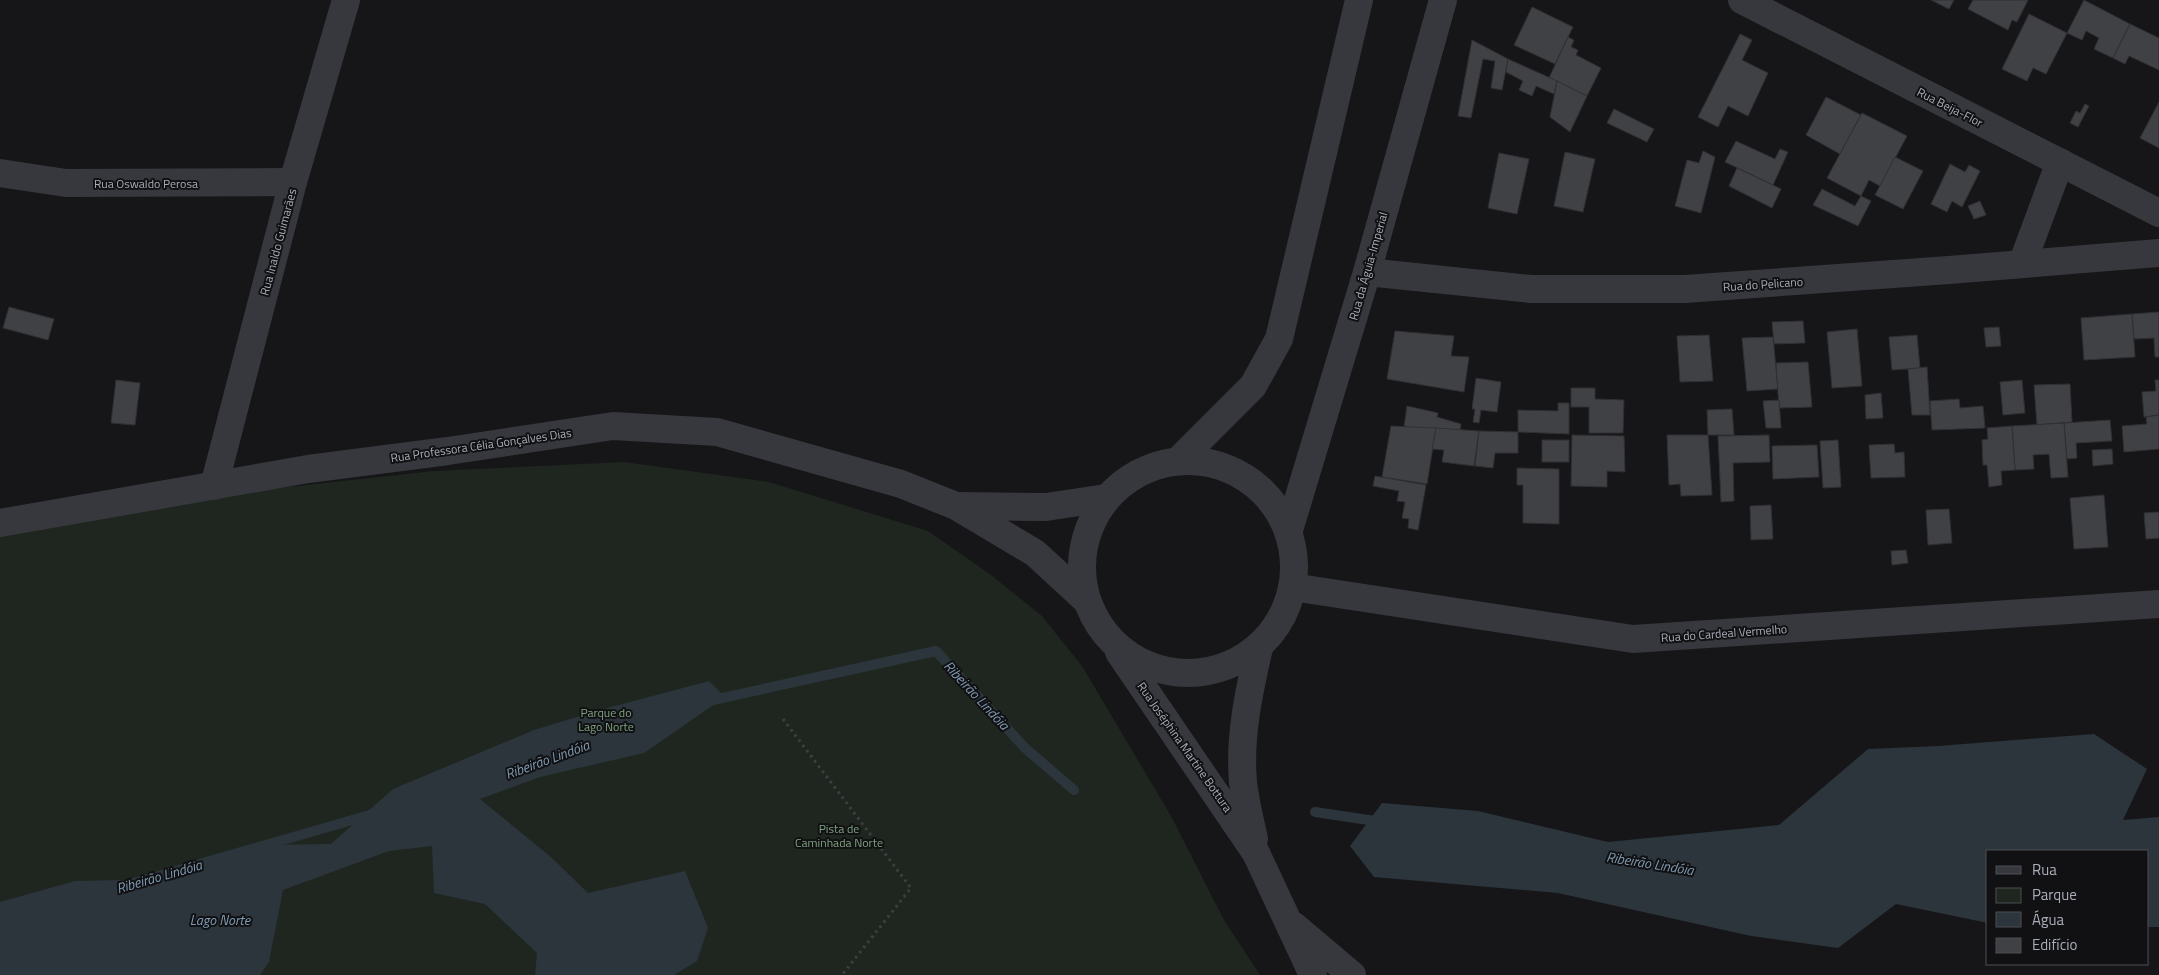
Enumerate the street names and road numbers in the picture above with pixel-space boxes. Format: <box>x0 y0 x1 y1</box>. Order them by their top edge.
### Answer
street label: Rua Beija-Flor <box>1914 82 1986 132</box>
street label: Rua Oswaldo Perosa <box>94 174 198 193</box>
street label: Rua Inaldo Guimarães <box>255 186 302 298</box>
street label: Rua da Águia-Imperial <box>1343 210 1393 322</box>
street label: Rua do Pelicano <box>1722 272 1804 296</box>
street label: Rua Professora Célia Gonçalves Dias <box>389 423 573 467</box>
street label: Rua do Cardeal Vermelho <box>1660 619 1788 647</box>
street label: Rua Joséphina Martine Bottura <box>1133 678 1237 816</box>

